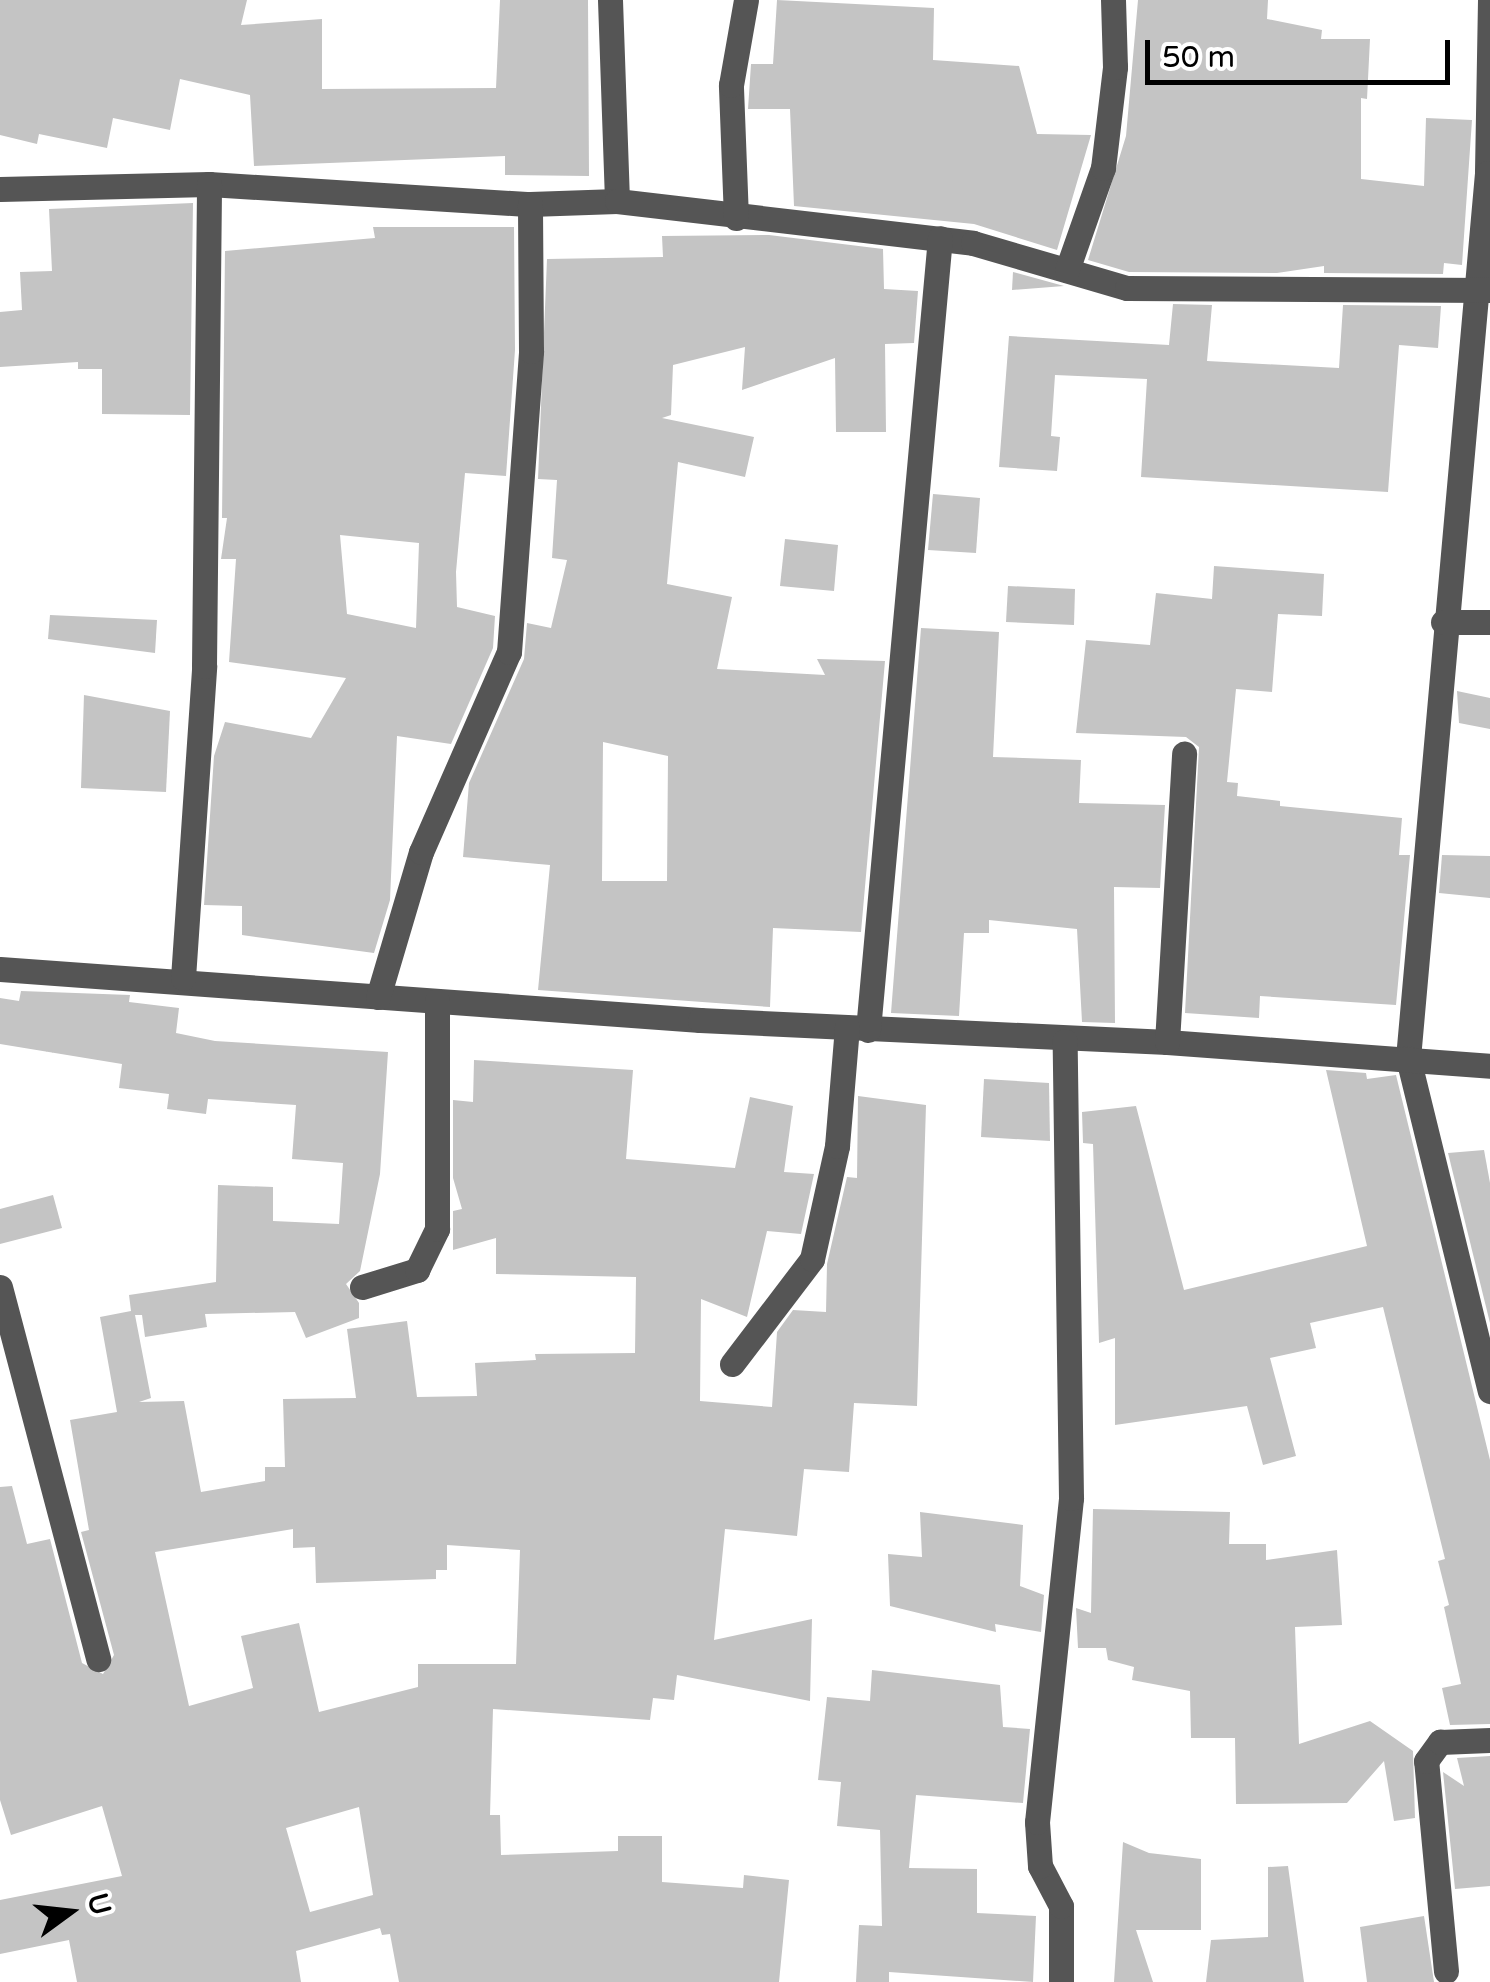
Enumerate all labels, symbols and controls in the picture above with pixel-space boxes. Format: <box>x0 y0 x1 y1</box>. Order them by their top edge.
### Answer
scale bar <box>1150 20 1455 82</box>
text: 50 m <box>1162 39 1235 76</box>
north arrow <box>20 1862 120 1962</box>
text: U <box>80 1890 118 1919</box>

